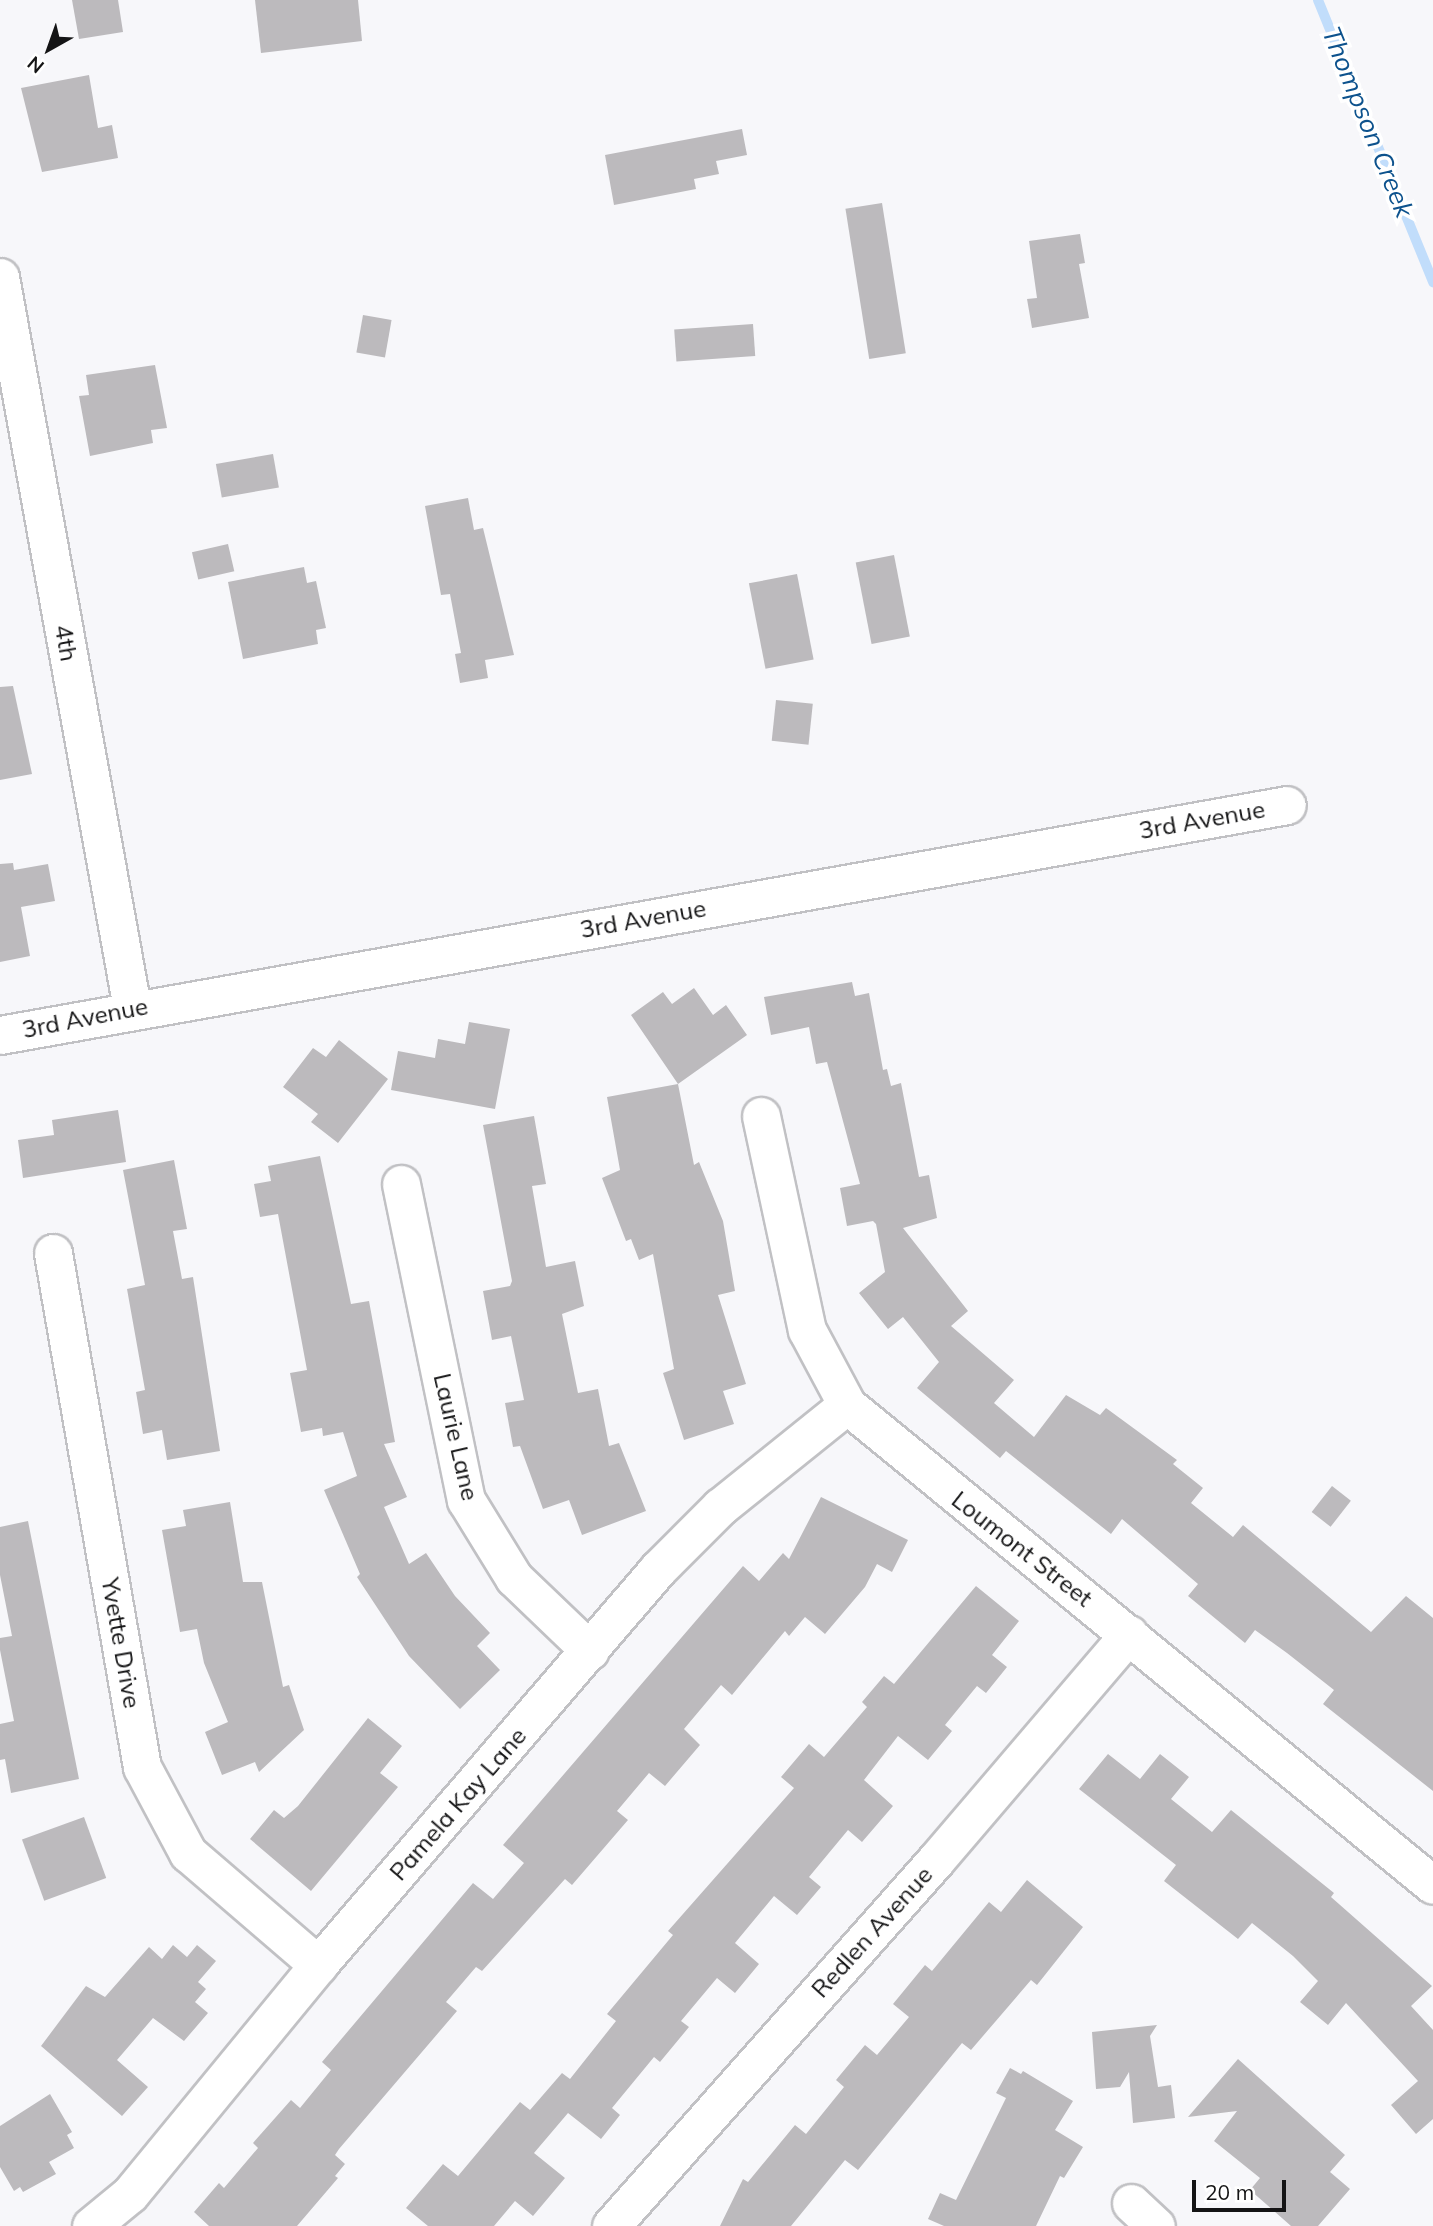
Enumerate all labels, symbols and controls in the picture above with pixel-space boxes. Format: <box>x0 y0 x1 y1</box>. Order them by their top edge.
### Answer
north arrow <box>14 14 84 84</box>
water label: Thompson Creek <box>1316 22 1420 222</box>
text: N <box>22 51 49 79</box>
street label: 4th <box>49 622 83 664</box>
street label: 3rd Avenue <box>1137 795 1267 845</box>
street label: 3rd Avenue <box>578 894 708 944</box>
street label: 3rd Avenue <box>20 992 150 1044</box>
street label: Laurie Lane <box>427 1371 485 1503</box>
street label: Loumont Street <box>946 1485 1098 1613</box>
street label: Yvette Drive <box>95 1575 147 1711</box>
street label: Pamela Kay Lane <box>384 1722 532 1886</box>
street label: Redlen Avenue <box>806 1861 938 2003</box>
scale bar <box>1195 2166 1290 2210</box>
text: 20 m <box>1205 2179 1254 2205</box>

